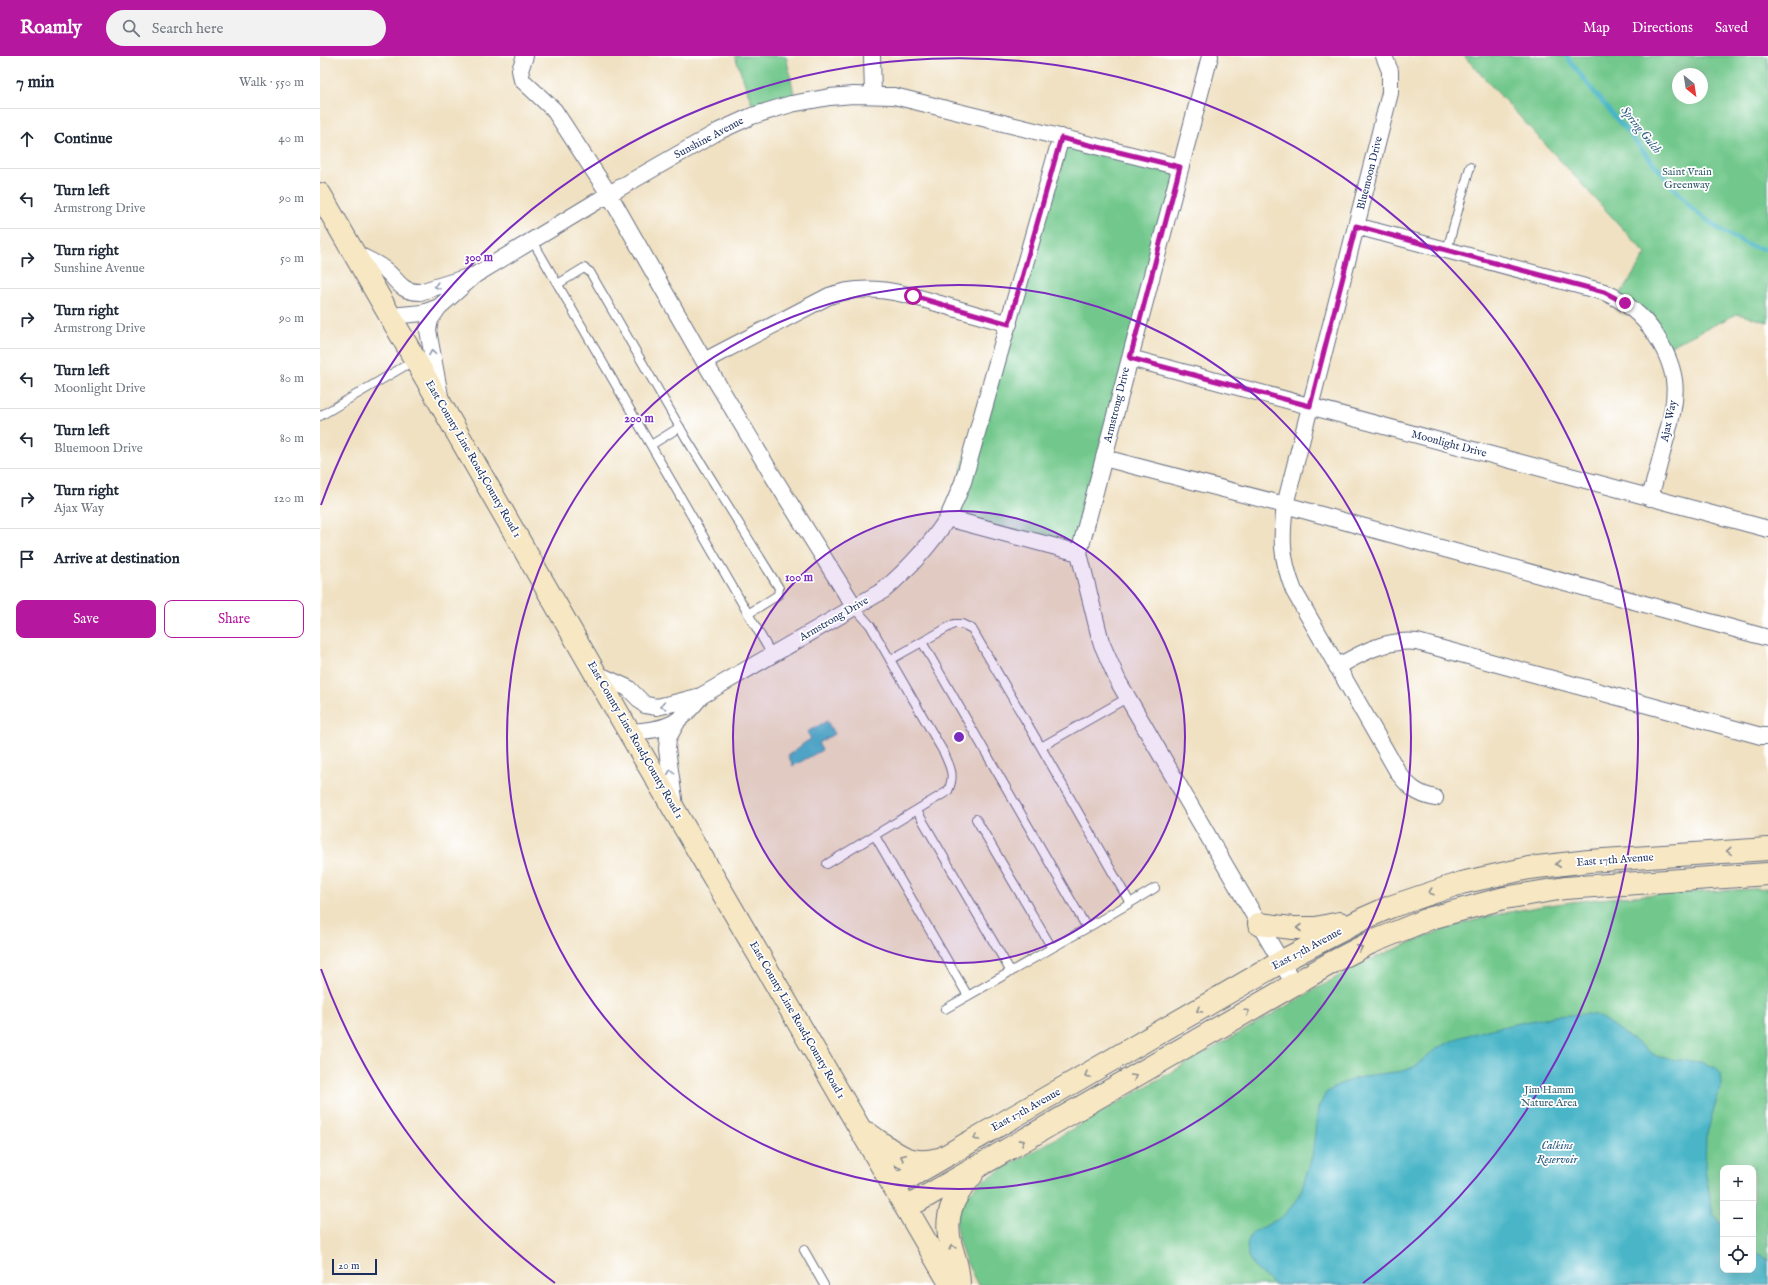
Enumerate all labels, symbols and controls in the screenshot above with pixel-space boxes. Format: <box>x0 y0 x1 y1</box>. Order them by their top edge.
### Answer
search box <box>106 10 386 46</box>
text: Roamly <box>20 16 82 40</box>
icon: search <box>120 17 142 39</box>
text: Search here <box>152 19 223 38</box>
text: Map <box>1583 19 1610 37</box>
text: Directions <box>1632 19 1693 37</box>
text: Saved <box>1715 19 1748 37</box>
north arrow <box>1672 68 1708 104</box>
text: 7 min <box>16 72 54 93</box>
text: Walk · 550 m <box>239 74 304 91</box>
water label: Spring Gulch <box>1617 103 1665 157</box>
street label: Sunshine Avenue <box>672 114 746 162</box>
icon: ahead <box>16 128 38 150</box>
text: Continue <box>54 129 112 148</box>
text: 40 m <box>278 130 304 147</box>
street label: Bluemoon Drive <box>1354 135 1386 211</box>
park label: Saint Vrain Greenway <box>1662 165 1712 192</box>
text: Turn left <box>54 181 110 200</box>
icon: left <box>16 188 38 210</box>
text: 90 m <box>279 190 304 207</box>
text: Armstrong Drive <box>54 200 145 217</box>
text: Turn right <box>54 241 119 260</box>
icon: right <box>16 248 38 270</box>
text: 50 m <box>280 250 304 267</box>
text: 300 m <box>465 250 494 265</box>
text: Sunshine Avenue <box>54 260 145 277</box>
one-way arrow <box>434 281 441 290</box>
route start <box>904 287 922 305</box>
route end <box>1616 294 1634 312</box>
text: Turn right <box>54 301 119 320</box>
icon: right <box>16 308 38 330</box>
text: 90 m <box>279 310 304 327</box>
text: Armstrong Drive <box>54 320 145 337</box>
one-way arrow <box>429 349 437 356</box>
text: Turn left <box>54 361 110 380</box>
street label: Armstrong Drive <box>1101 366 1133 445</box>
icon: left <box>16 368 38 390</box>
text: 80 m <box>280 370 304 387</box>
street label: East County Line Road;County Road 1 <box>422 378 524 540</box>
text: Moonlight Drive <box>54 380 146 397</box>
street label: Ajax Way <box>1658 398 1680 444</box>
text: 200 m <box>624 411 654 426</box>
text: Turn left <box>54 421 110 440</box>
street label: Moonlight Drive <box>1410 427 1488 461</box>
icon: left <box>16 428 38 450</box>
text: 80 m <box>280 430 304 447</box>
text: Bluemoon Drive <box>54 440 143 457</box>
text: Turn right <box>54 481 119 500</box>
icon: right <box>16 488 38 510</box>
text: 120 m <box>274 490 304 507</box>
text: Ajax Way <box>54 500 104 517</box>
icon: arrive <box>16 548 38 570</box>
text: Arrive at destination <box>54 549 180 568</box>
text: 100 m <box>785 570 814 585</box>
street label: Armstrong Drive <box>796 594 871 645</box>
button: Save <box>16 600 156 638</box>
button: Share <box>164 600 304 638</box>
street label: East County Line Road;County Road 1 <box>584 659 686 821</box>
one-way arrow <box>660 701 666 709</box>
centre of rings <box>952 730 966 744</box>
one-way arrow <box>667 769 676 775</box>
one-way arrow <box>1726 847 1732 856</box>
street label: East 17th Avenue <box>1576 850 1654 870</box>
one-way arrow <box>1555 860 1561 869</box>
one-way arrow <box>1428 888 1435 896</box>
one-way arrow <box>1296 924 1302 932</box>
street label: East 17th Avenue <box>1270 925 1344 973</box>
street label: East County Line Road;County Road 1 <box>746 939 848 1101</box>
one-way arrow <box>1356 945 1363 953</box>
one-way arrow <box>1196 1006 1204 1013</box>
one-way arrow <box>1243 1009 1250 1016</box>
one-way arrow <box>1084 1071 1091 1078</box>
one-way arrow <box>1130 1074 1137 1081</box>
park label: Jim Hamm Nature Area <box>1521 1083 1577 1110</box>
street label: East 17th Avenue <box>989 1085 1063 1135</box>
one-way arrow <box>973 1134 980 1141</box>
water label: Calkins Reservoir <box>1537 1138 1578 1167</box>
one-way arrow <box>1018 1139 1025 1146</box>
one-way arrow <box>900 1154 908 1162</box>
map controls <box>1720 1165 1756 1273</box>
button: + <box>1720 1165 1756 1201</box>
button: − <box>1720 1201 1756 1237</box>
button: locate <box>1720 1237 1756 1273</box>
one-way arrow <box>948 1244 957 1251</box>
scale bar <box>332 1257 377 1276</box>
text: 20 m <box>338 1259 359 1273</box>

